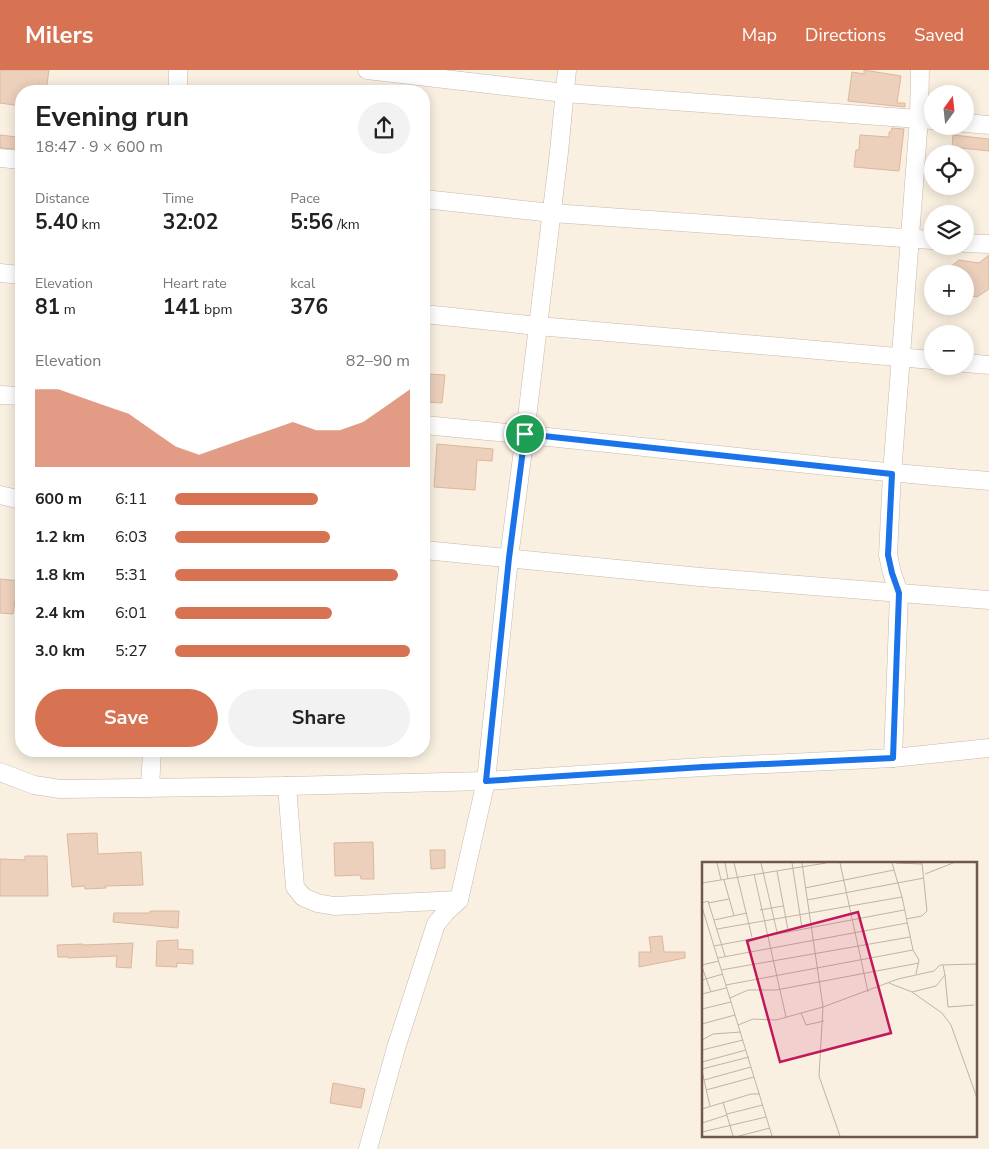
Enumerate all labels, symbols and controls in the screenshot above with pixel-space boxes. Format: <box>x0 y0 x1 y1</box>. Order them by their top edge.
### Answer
text: Milers <box>25 19 94 51</box>
text: Map <box>742 23 777 47</box>
text: Directions <box>805 23 886 47</box>
text: Saved <box>914 23 964 47</box>
north arrow <box>924 85 974 135</box>
map controls <box>924 85 974 375</box>
text: Evening run <box>35 98 189 136</box>
button: share <box>358 102 410 154</box>
text: 18:47 · 9 × 600 m <box>35 136 163 158</box>
button: locate <box>924 145 974 195</box>
text: Distance <box>35 189 89 208</box>
text: Time <box>163 189 194 208</box>
text: Pace <box>290 189 320 208</box>
button: layers <box>924 205 974 255</box>
text: 5.40 <box>35 208 78 236</box>
text: 32:02 <box>163 208 218 236</box>
text: 5:56 <box>290 208 333 236</box>
text: km <box>78 215 101 234</box>
text: /km <box>333 215 360 234</box>
button: + <box>924 265 974 315</box>
text: Elevation <box>35 274 93 293</box>
text: Heart rate <box>163 274 227 293</box>
text: kcal <box>290 274 315 293</box>
text: 81 <box>35 293 60 321</box>
text: 141 <box>163 293 200 321</box>
text: 376 <box>290 293 328 321</box>
text: m <box>60 300 76 319</box>
text: bpm <box>200 300 232 319</box>
button: − <box>924 325 974 375</box>
text: Elevation <box>35 350 101 372</box>
text: 82–90 m <box>346 350 410 372</box>
pin <box>504 413 546 455</box>
icon: arrive <box>511 420 539 448</box>
text: 600 m <box>35 488 82 510</box>
text: 6:11 <box>115 488 147 510</box>
text: 1.2 km <box>35 526 85 548</box>
text: 6:03 <box>115 526 147 548</box>
text: 1.8 km <box>35 564 85 586</box>
text: 5:31 <box>115 564 147 586</box>
text: 2.4 km <box>35 602 85 624</box>
text: 6:01 <box>115 602 147 624</box>
text: 3.0 km <box>35 640 85 662</box>
text: 5:27 <box>115 640 147 662</box>
button: Save <box>35 689 218 747</box>
button: Share <box>228 689 410 747</box>
inset map <box>702 862 976 1136</box>

